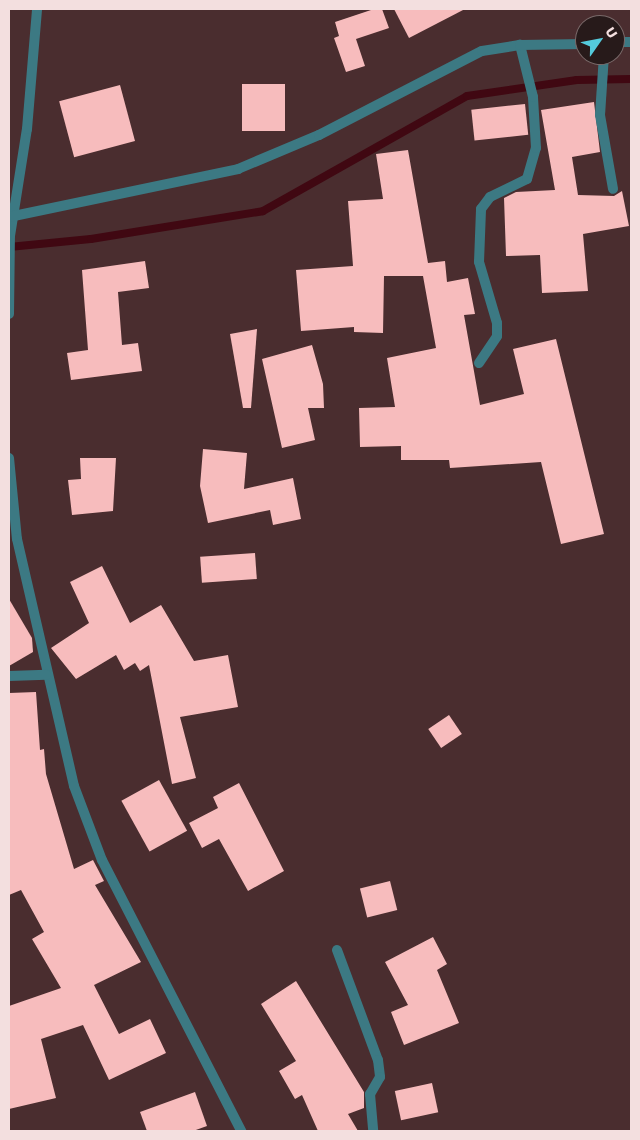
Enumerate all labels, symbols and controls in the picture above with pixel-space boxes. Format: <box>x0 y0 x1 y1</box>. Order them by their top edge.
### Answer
north arrow <box>575 15 625 65</box>
text: U <box>602 24 621 41</box>

